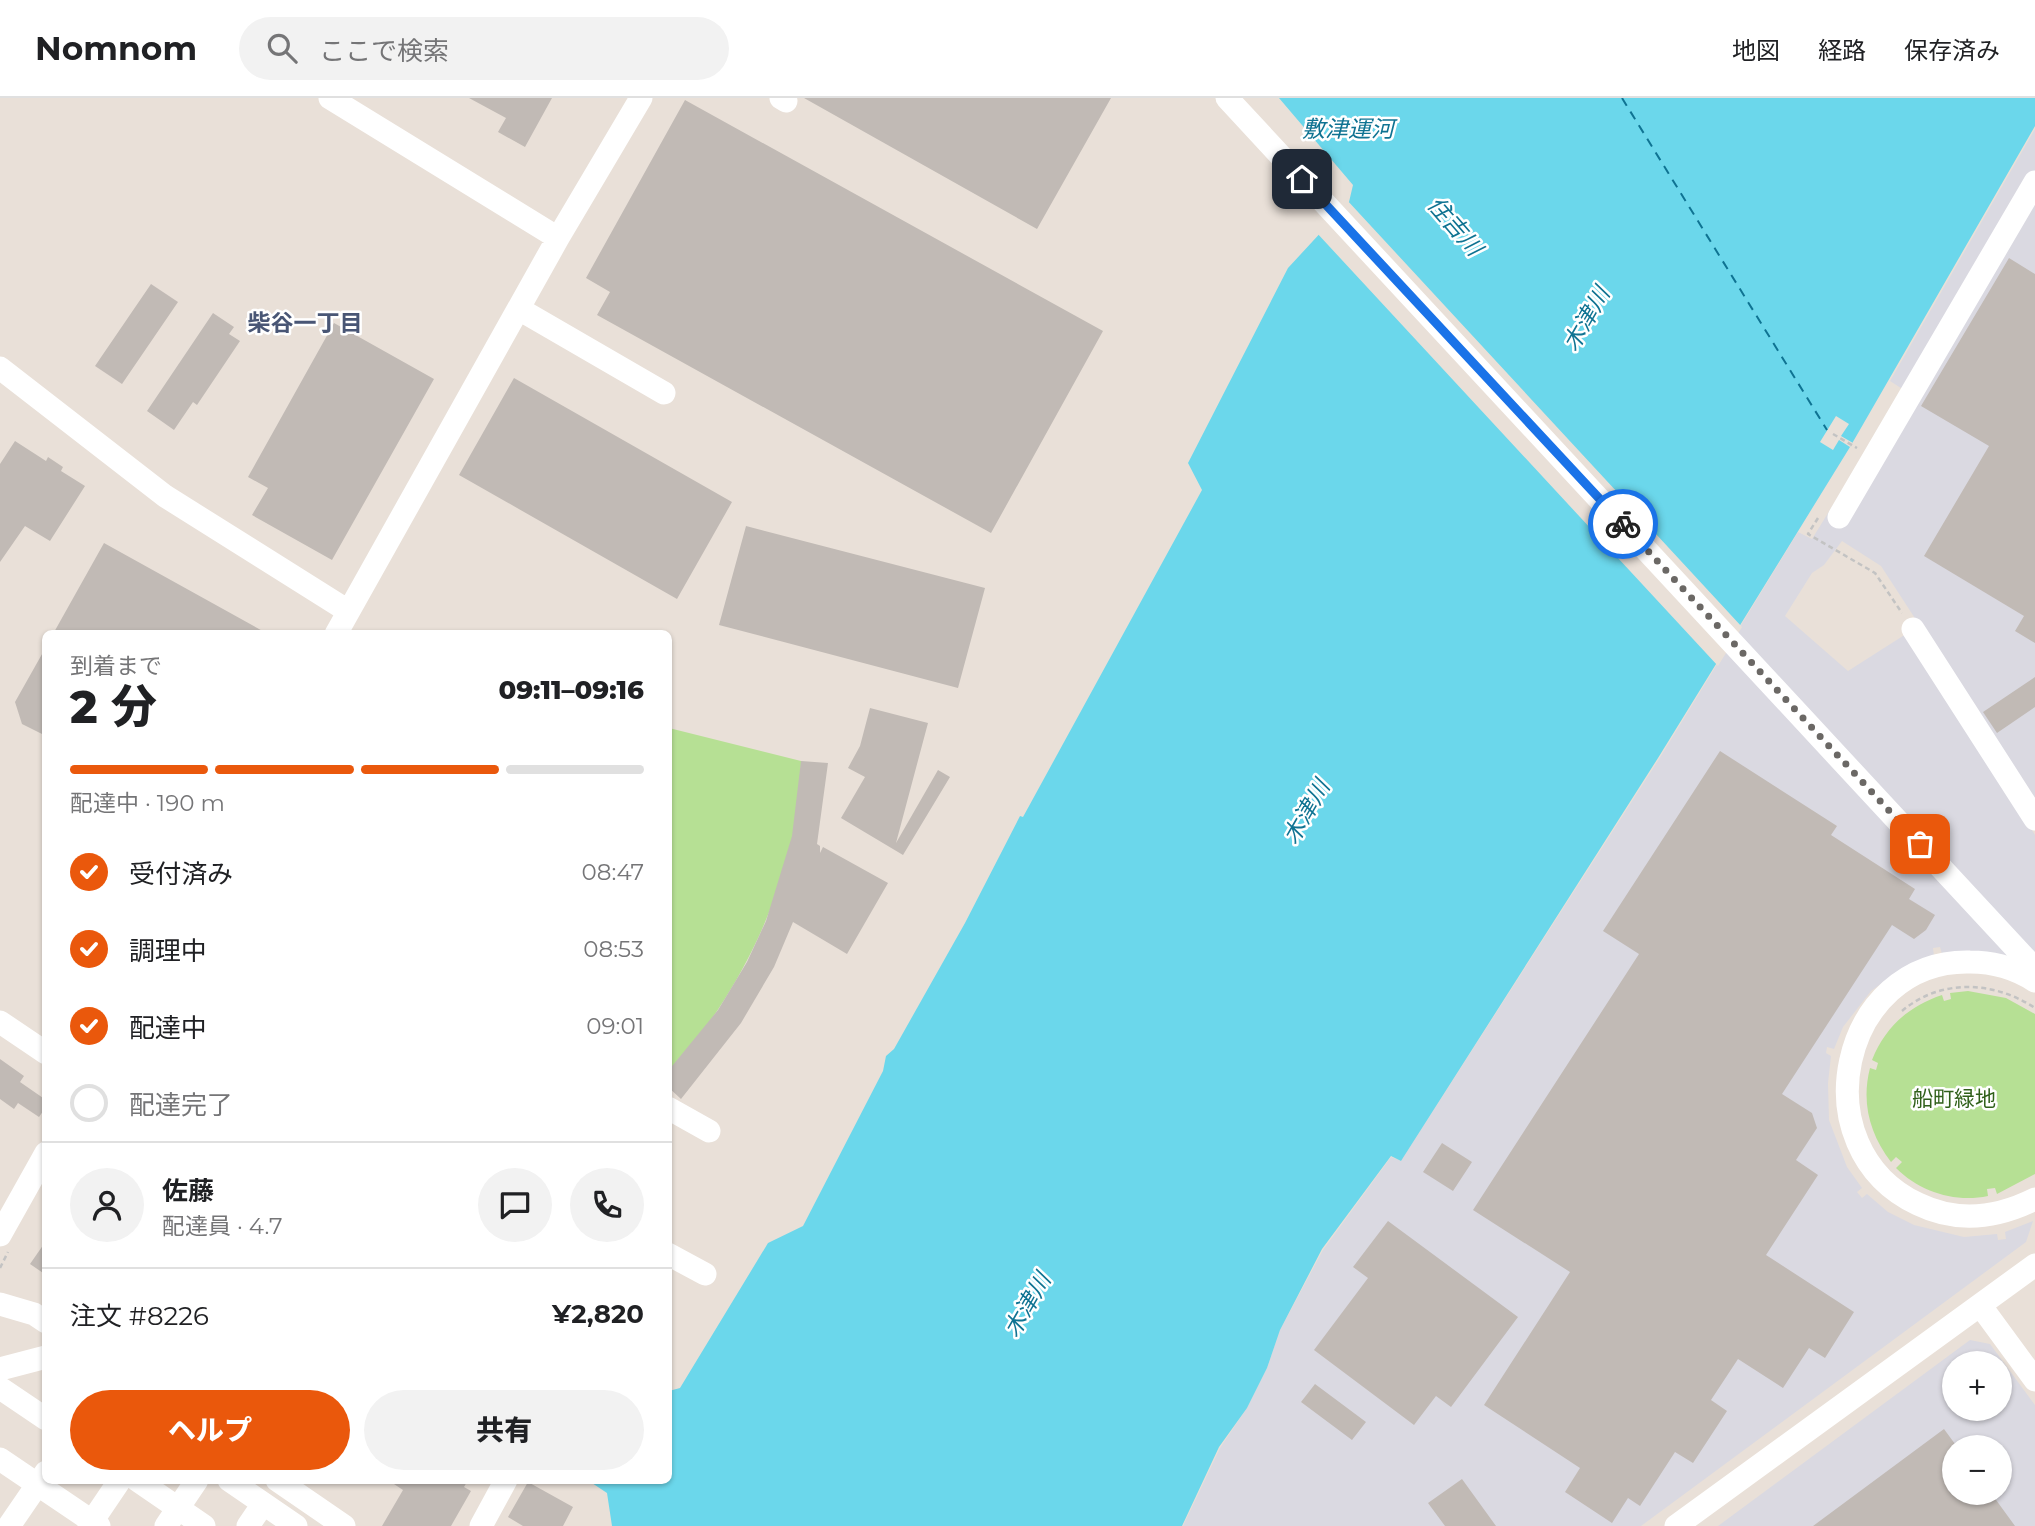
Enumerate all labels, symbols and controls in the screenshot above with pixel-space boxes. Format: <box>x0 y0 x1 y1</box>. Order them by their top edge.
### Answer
search box <box>239 17 729 80</box>
text: Nomnom <box>35 28 197 68</box>
icon: search <box>263 29 301 67</box>
text: ここで検索 <box>319 35 449 67</box>
text: 地図 <box>1732 36 1780 65</box>
text: 経路 <box>1818 36 1866 65</box>
text: 保存済み <box>1904 36 2000 65</box>
water label: 敷津運河 <box>1302 115 1398 143</box>
pin <box>1272 149 1332 209</box>
icon: home <box>1283 160 1321 198</box>
water label: 住吉川 <box>1422 191 1490 263</box>
water label: 木津川 <box>1557 280 1617 356</box>
district label: 柴谷一丁目 <box>248 309 363 337</box>
courier <box>1588 489 1658 559</box>
icon: bike <box>1604 505 1642 543</box>
text: 到着まで <box>70 652 162 680</box>
text: 09:11–09:16 <box>498 674 644 706</box>
text: 2 分 <box>70 678 157 735</box>
water label: 木津川 <box>1277 773 1337 849</box>
text: 配達中 · 190 m <box>70 789 225 817</box>
pin <box>1890 814 1950 874</box>
icon: bag <box>1901 825 1939 863</box>
icon: check <box>70 853 108 891</box>
text: 受付済み <box>129 858 233 890</box>
text: 08:47 <box>582 858 644 886</box>
icon: check <box>70 930 108 968</box>
text: 調理中 <box>129 935 207 967</box>
text: 08:53 <box>583 935 644 963</box>
icon: check <box>70 1007 108 1045</box>
text: 配達中 <box>129 1012 207 1044</box>
text: 09:01 <box>586 1012 644 1040</box>
park label: 船町緑地 <box>1912 1086 1996 1111</box>
text: 配達完了 <box>129 1089 233 1121</box>
button: person <box>70 1168 144 1242</box>
button: chat <box>478 1168 552 1242</box>
button: phone <box>570 1168 644 1242</box>
text: 佐藤 <box>162 1175 214 1207</box>
text: 配達員 · 4.7 <box>162 1212 283 1240</box>
water label: 木津川 <box>998 1266 1058 1342</box>
text: ¥2,820 <box>552 1298 644 1330</box>
text: 注文 #8226 <box>70 1300 209 1332</box>
map controls <box>1942 1351 2012 1505</box>
button: + <box>1942 1351 2012 1421</box>
button: ヘルプ <box>70 1390 350 1470</box>
button: 共有 <box>364 1390 644 1470</box>
button: − <box>1942 1435 2012 1505</box>

